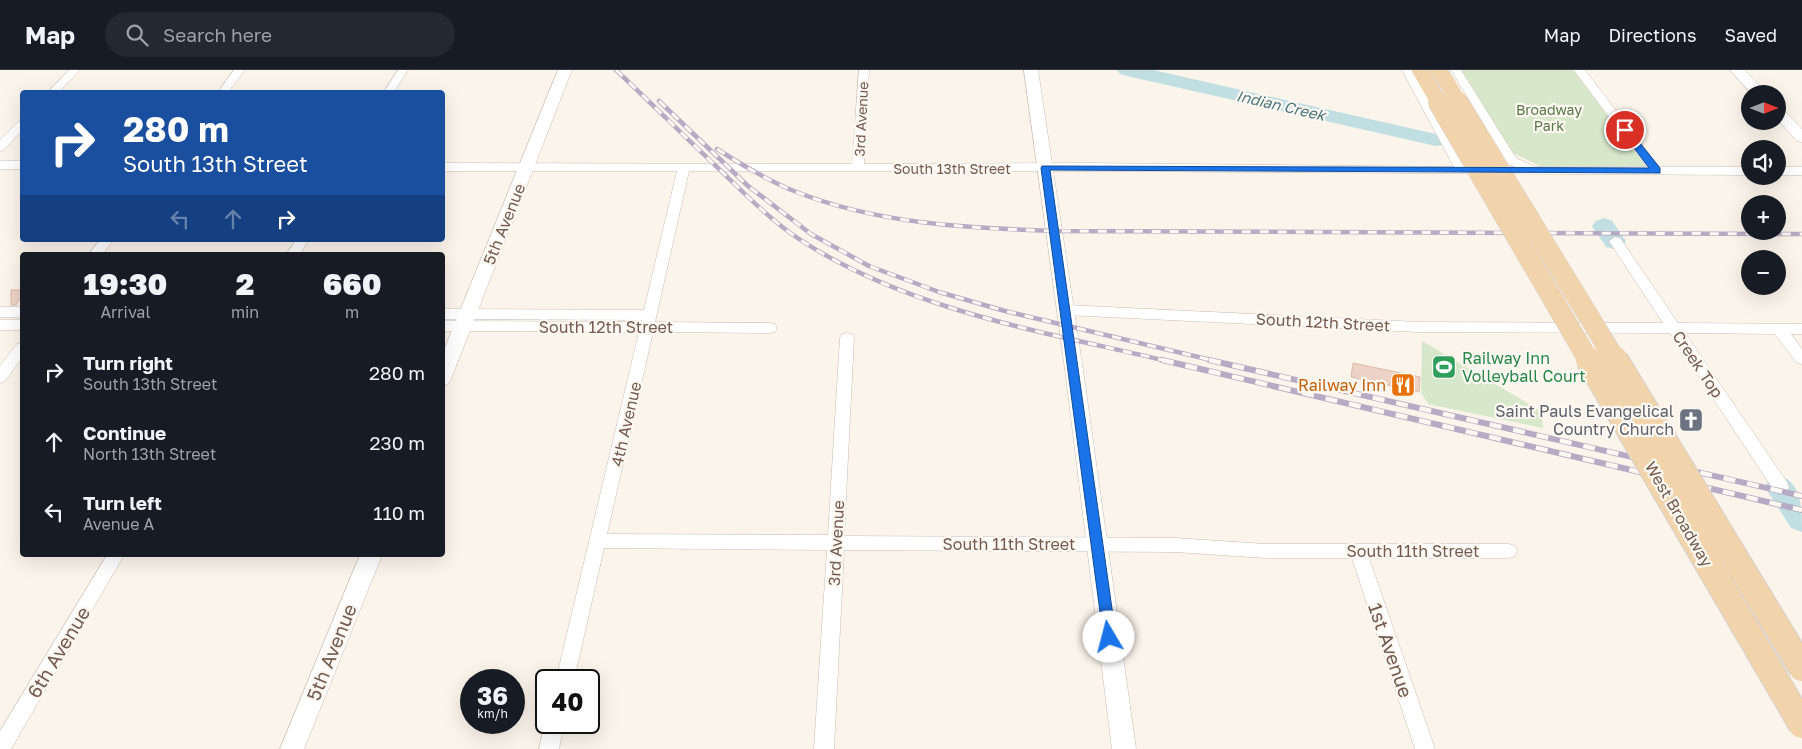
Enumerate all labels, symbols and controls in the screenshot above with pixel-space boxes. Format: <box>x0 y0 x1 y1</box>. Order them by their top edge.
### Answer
search box <box>105 12 455 57</box>
text: Map <box>25 20 75 49</box>
icon: search <box>123 21 151 49</box>
text: Search here <box>163 23 272 46</box>
text: Map <box>1544 24 1580 46</box>
text: Directions <box>1608 24 1696 46</box>
text: Saved <box>1724 24 1777 46</box>
street label: 3rd Avenue <box>851 81 871 157</box>
north arrow <box>1741 85 1786 130</box>
map controls <box>1741 85 1786 295</box>
water label: Indian Creek <box>1235 86 1329 124</box>
park label: Broadway Park <box>1516 101 1582 134</box>
text: 280 m <box>123 108 229 150</box>
pin <box>1604 109 1646 151</box>
icon: right <box>40 110 105 175</box>
icon: arrive <box>1611 116 1639 144</box>
button: sound <box>1741 140 1786 185</box>
text: South 13th Street <box>123 150 308 177</box>
street label: South 13th Street <box>893 160 1011 177</box>
street label: 5th Avenue <box>479 180 529 268</box>
button: + <box>1741 195 1786 240</box>
icon: left <box>166 205 194 233</box>
icon: ahead <box>219 205 247 233</box>
icon: right <box>272 205 300 233</box>
button: − <box>1741 250 1786 295</box>
text: 19:30 <box>83 266 167 302</box>
text: 2 <box>236 266 254 302</box>
text: 660 <box>323 266 382 302</box>
text: Arrival <box>100 302 151 322</box>
text: min <box>231 302 259 322</box>
text: m <box>345 302 359 322</box>
street label: South 12th Street <box>1255 308 1391 336</box>
street label: South 12th Street <box>539 317 673 337</box>
street label: Creek Top <box>1668 327 1728 401</box>
place label: Railway Inn Volleyball Court <box>1462 348 1586 386</box>
text: Turn right <box>83 351 173 374</box>
sports icon: Railway Inn Volleyball Court <box>1431 354 1457 380</box>
icon: right <box>40 358 68 386</box>
text: 280 m <box>369 361 425 384</box>
restaurant icon: Railway Inn <box>1390 372 1416 398</box>
text: South 13th Street <box>83 374 217 394</box>
place label: Railway Inn <box>1298 375 1386 395</box>
street label: 4th Avenue <box>607 380 645 468</box>
place label: Saint Pauls Evangelical Country Church <box>1495 401 1674 439</box>
church icon: Saint Pauls Evangelical Country Church <box>1678 407 1704 433</box>
text: Continue <box>83 421 166 444</box>
icon: ahead <box>40 428 68 456</box>
text: 230 m <box>370 431 425 454</box>
text: North 13th Street <box>83 444 216 464</box>
street label: West Broadway <box>1641 458 1717 570</box>
text: Turn left <box>83 491 162 514</box>
icon: left <box>40 498 68 526</box>
street label: 3rd Avenue <box>824 500 848 586</box>
text: 110 m <box>373 501 425 524</box>
text: Avenue A <box>83 514 154 534</box>
street label: South 11th Street <box>943 534 1075 554</box>
street label: South 11th Street <box>1347 541 1479 561</box>
street label: 5th Avenue <box>301 600 361 704</box>
street label: 1st Avenue <box>1364 600 1418 700</box>
street label: 6th Avenue <box>22 602 94 702</box>
position arrow <box>1082 610 1134 662</box>
speed limit sign: 40 <box>535 669 600 734</box>
text: 36 <box>477 680 508 711</box>
text: km/h <box>477 706 508 721</box>

